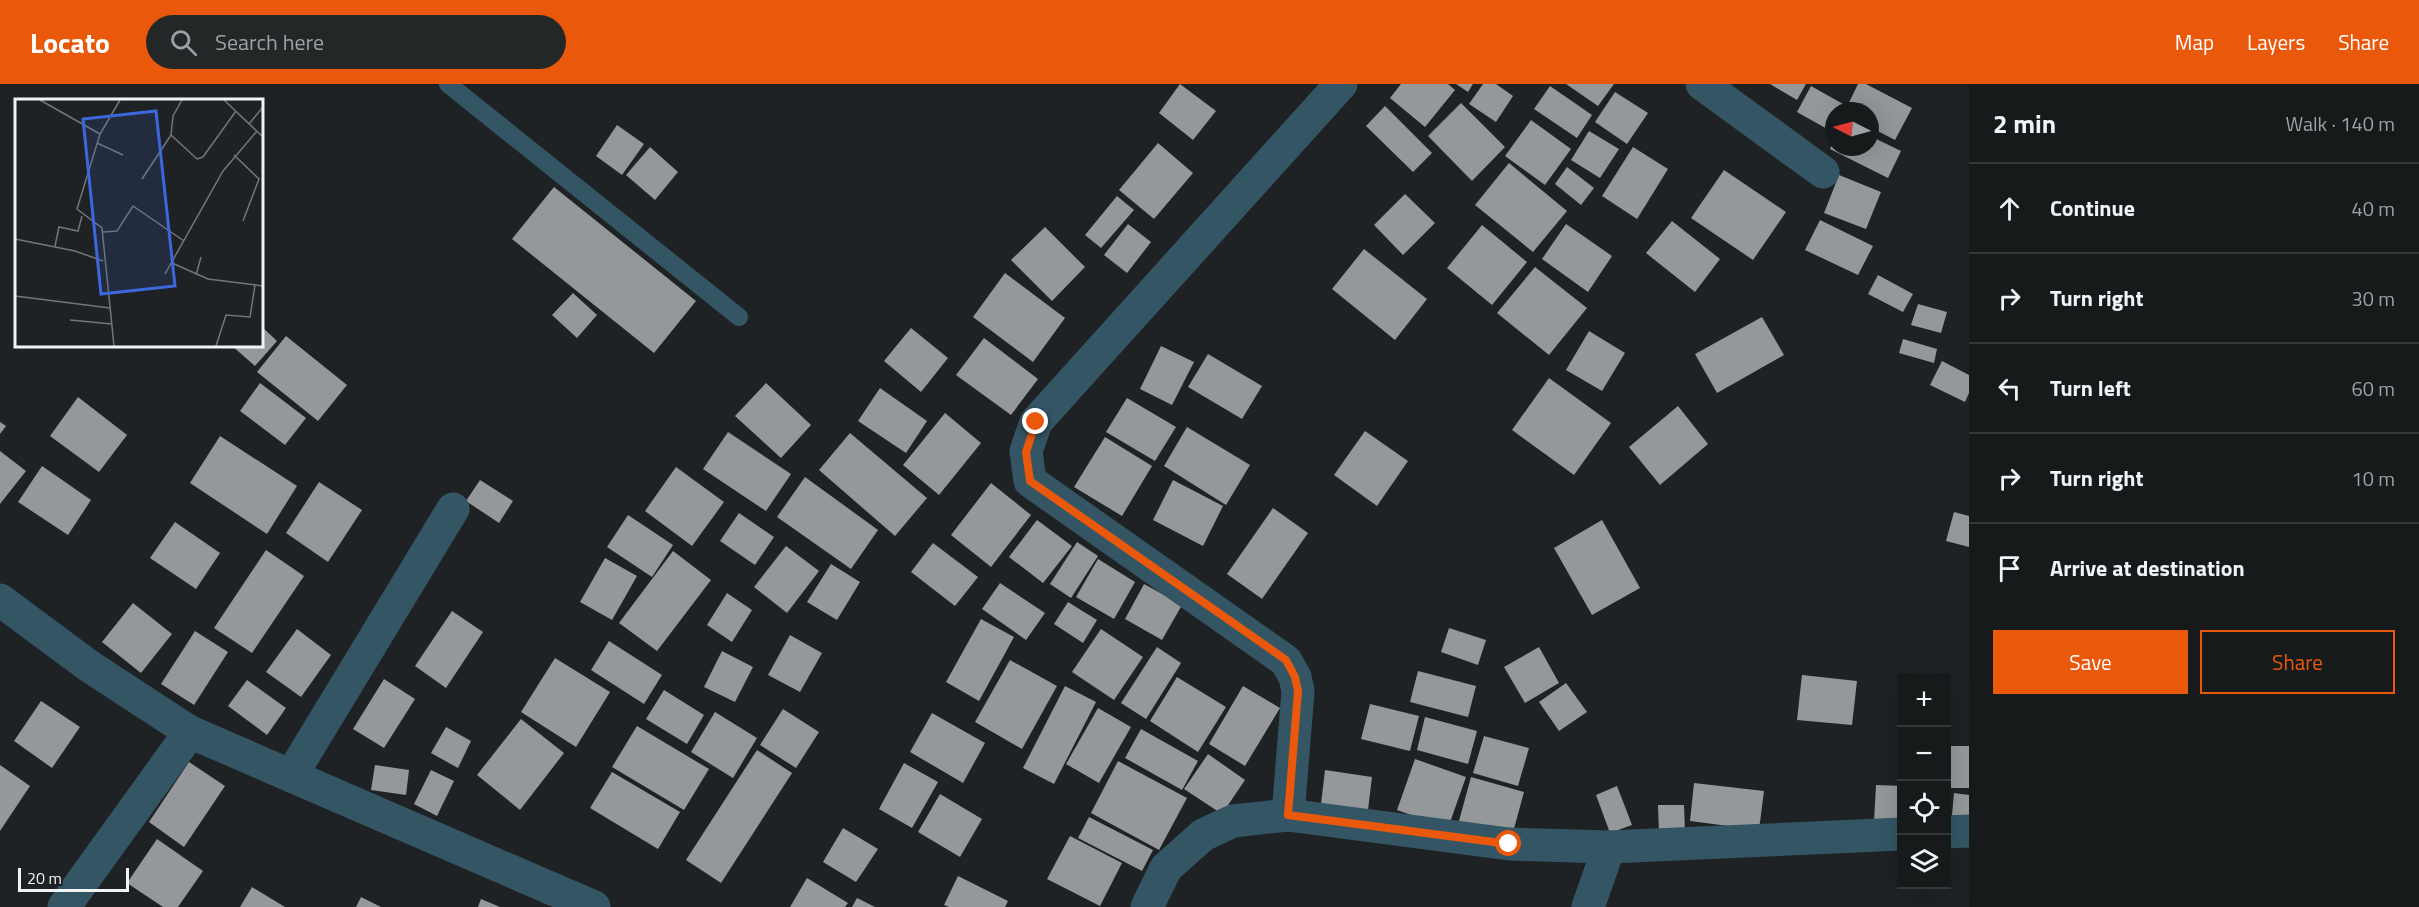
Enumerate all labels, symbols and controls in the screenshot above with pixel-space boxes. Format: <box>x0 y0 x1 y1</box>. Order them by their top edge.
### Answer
search box <box>146 15 566 69</box>
text: Locato <box>30 21 110 64</box>
text: Search here <box>215 25 324 59</box>
icon: search <box>167 26 200 59</box>
text: Map <box>2175 26 2214 58</box>
text: Layers <box>2247 26 2305 58</box>
text: Share <box>2338 26 2389 58</box>
inset map <box>15 99 262 346</box>
north arrow <box>1825 102 1879 156</box>
text: 2 min <box>1993 104 2056 143</box>
text: Walk · 140 m <box>2286 108 2395 139</box>
text: Continue <box>2050 191 2135 225</box>
icon: ahead <box>1993 192 2026 225</box>
text: 40 m <box>2351 193 2395 224</box>
text: Turn right <box>2050 281 2144 315</box>
icon: right <box>1993 282 2026 315</box>
text: 30 m <box>2351 283 2395 314</box>
text: Turn left <box>2050 371 2131 405</box>
icon: left <box>1993 372 2026 405</box>
text: 60 m <box>2351 373 2395 404</box>
route end <box>1022 408 1048 434</box>
text: Turn right <box>2050 461 2144 495</box>
icon: right <box>1993 462 2026 495</box>
text: 10 m <box>2351 463 2395 494</box>
text: Arrive at destination <box>2050 551 2245 585</box>
icon: arrive <box>1993 552 2026 585</box>
button: Save <box>1993 630 2188 694</box>
button: Share <box>2200 630 2395 694</box>
map controls <box>1897 673 1951 889</box>
button: + <box>1897 673 1951 727</box>
button: − <box>1897 727 1951 781</box>
button: locate <box>1897 781 1951 835</box>
route start <box>1495 830 1521 856</box>
button: layers <box>1897 835 1951 889</box>
scale bar <box>18 865 129 892</box>
text: 20 m <box>27 866 62 890</box>

